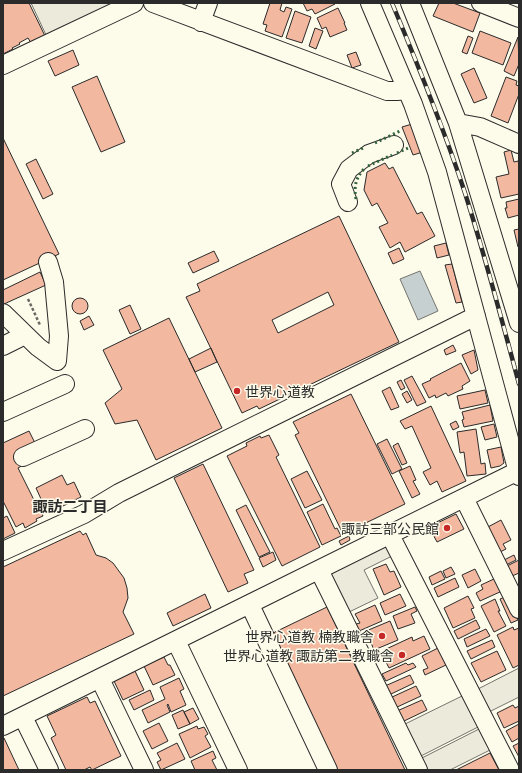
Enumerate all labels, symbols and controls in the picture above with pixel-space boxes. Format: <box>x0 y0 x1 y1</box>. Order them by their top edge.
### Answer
place label: 世界心道教 <box>245 382 315 401</box>
marker: 世界心道教 <box>232 386 242 396</box>
district label: 諏訪二丁目 <box>32 496 108 517</box>
place label: 諏訪三部公民館 <box>341 519 439 538</box>
marker: 諏訪三部公民館 <box>442 523 452 533</box>
place label: 世界心道教 楠教職舎 <box>245 627 374 646</box>
marker: 世界心道教 楠教職舎 <box>377 631 387 641</box>
place label: 世界心道教 諏訪第二教職舎 <box>223 646 394 665</box>
marker: 世界心道教 諏訪第二教職舎 <box>397 650 407 660</box>

